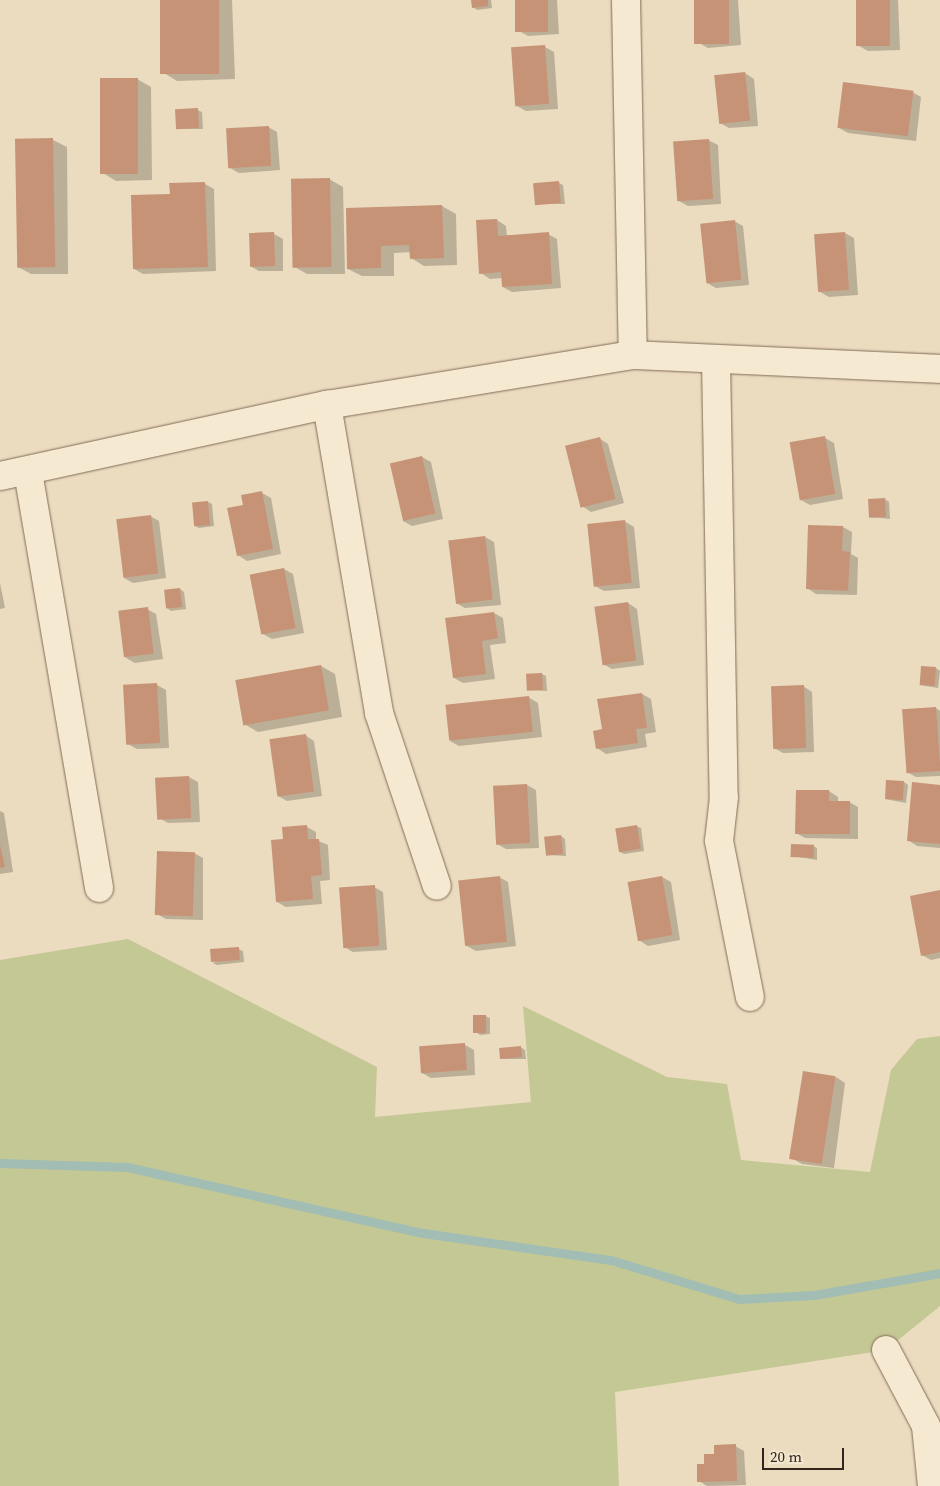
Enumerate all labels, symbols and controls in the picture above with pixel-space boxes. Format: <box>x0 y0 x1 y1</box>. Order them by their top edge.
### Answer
scale bar <box>765 1438 848 1470</box>
text: 20 m <box>770 1446 802 1467</box>

